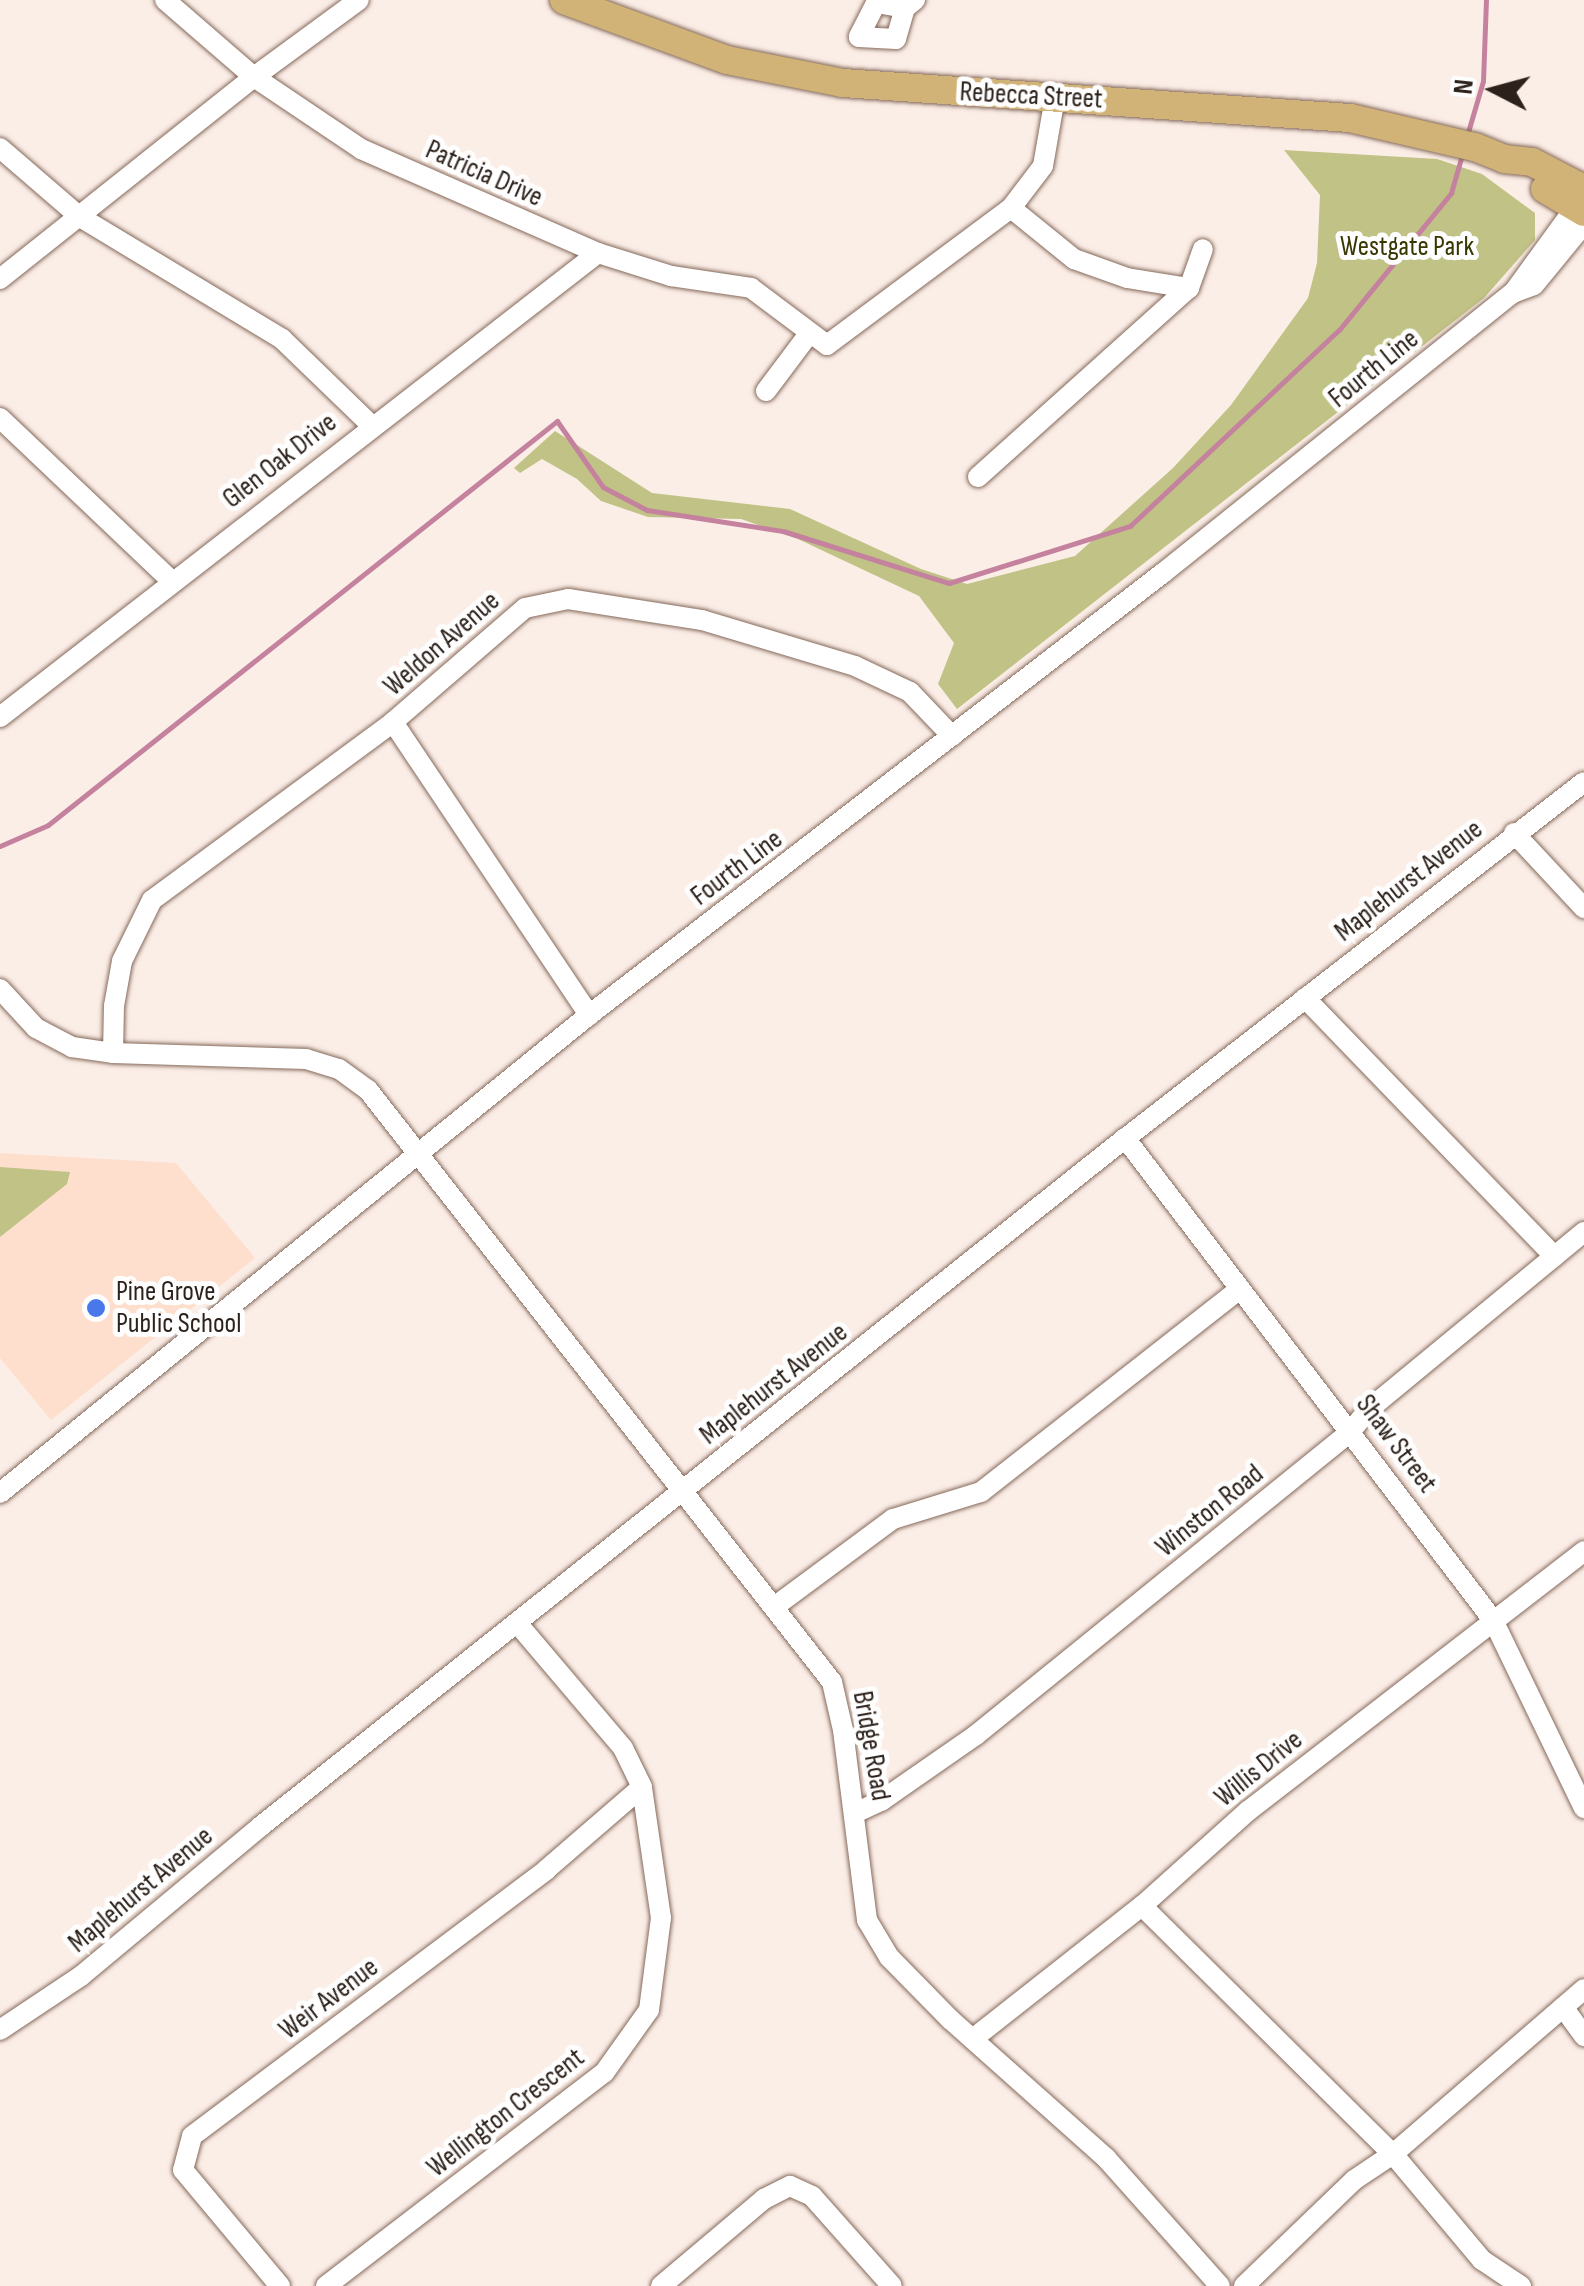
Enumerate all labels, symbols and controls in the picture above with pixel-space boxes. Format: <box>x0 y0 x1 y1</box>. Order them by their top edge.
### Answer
north arrow <box>1444 40 1544 140</box>
street label: Rebecca Street <box>959 75 1103 117</box>
text: N <box>1446 78 1481 96</box>
street label: Patricia Drive <box>420 133 548 215</box>
park label: Westgate Park <box>1340 230 1474 264</box>
street label: Fourth Line <box>1322 323 1426 415</box>
street label: Glen Oak Drive <box>216 406 344 516</box>
street label: Weldon Avenue <box>377 585 507 703</box>
street label: Maplehurst Avenue <box>1328 813 1490 949</box>
street label: Fourth Line <box>685 823 789 913</box>
place label: Pine Grove Public School <box>116 1275 241 1341</box>
marker: Pine Grove Public School <box>85 1297 107 1319</box>
street label: Maplehurst Avenue <box>693 1316 855 1452</box>
street label: Shaw Street <box>1348 1388 1444 1500</box>
street label: Winston Road <box>1149 1458 1271 1564</box>
street label: Bridge Road <box>845 1689 897 1803</box>
street label: Willis Drive <box>1208 1724 1310 1814</box>
street label: Maplehurst Avenue <box>62 1820 220 1960</box>
street label: Weir Avenue <box>273 1951 385 2047</box>
street label: Wellington Crescent <box>421 2041 591 2185</box>

